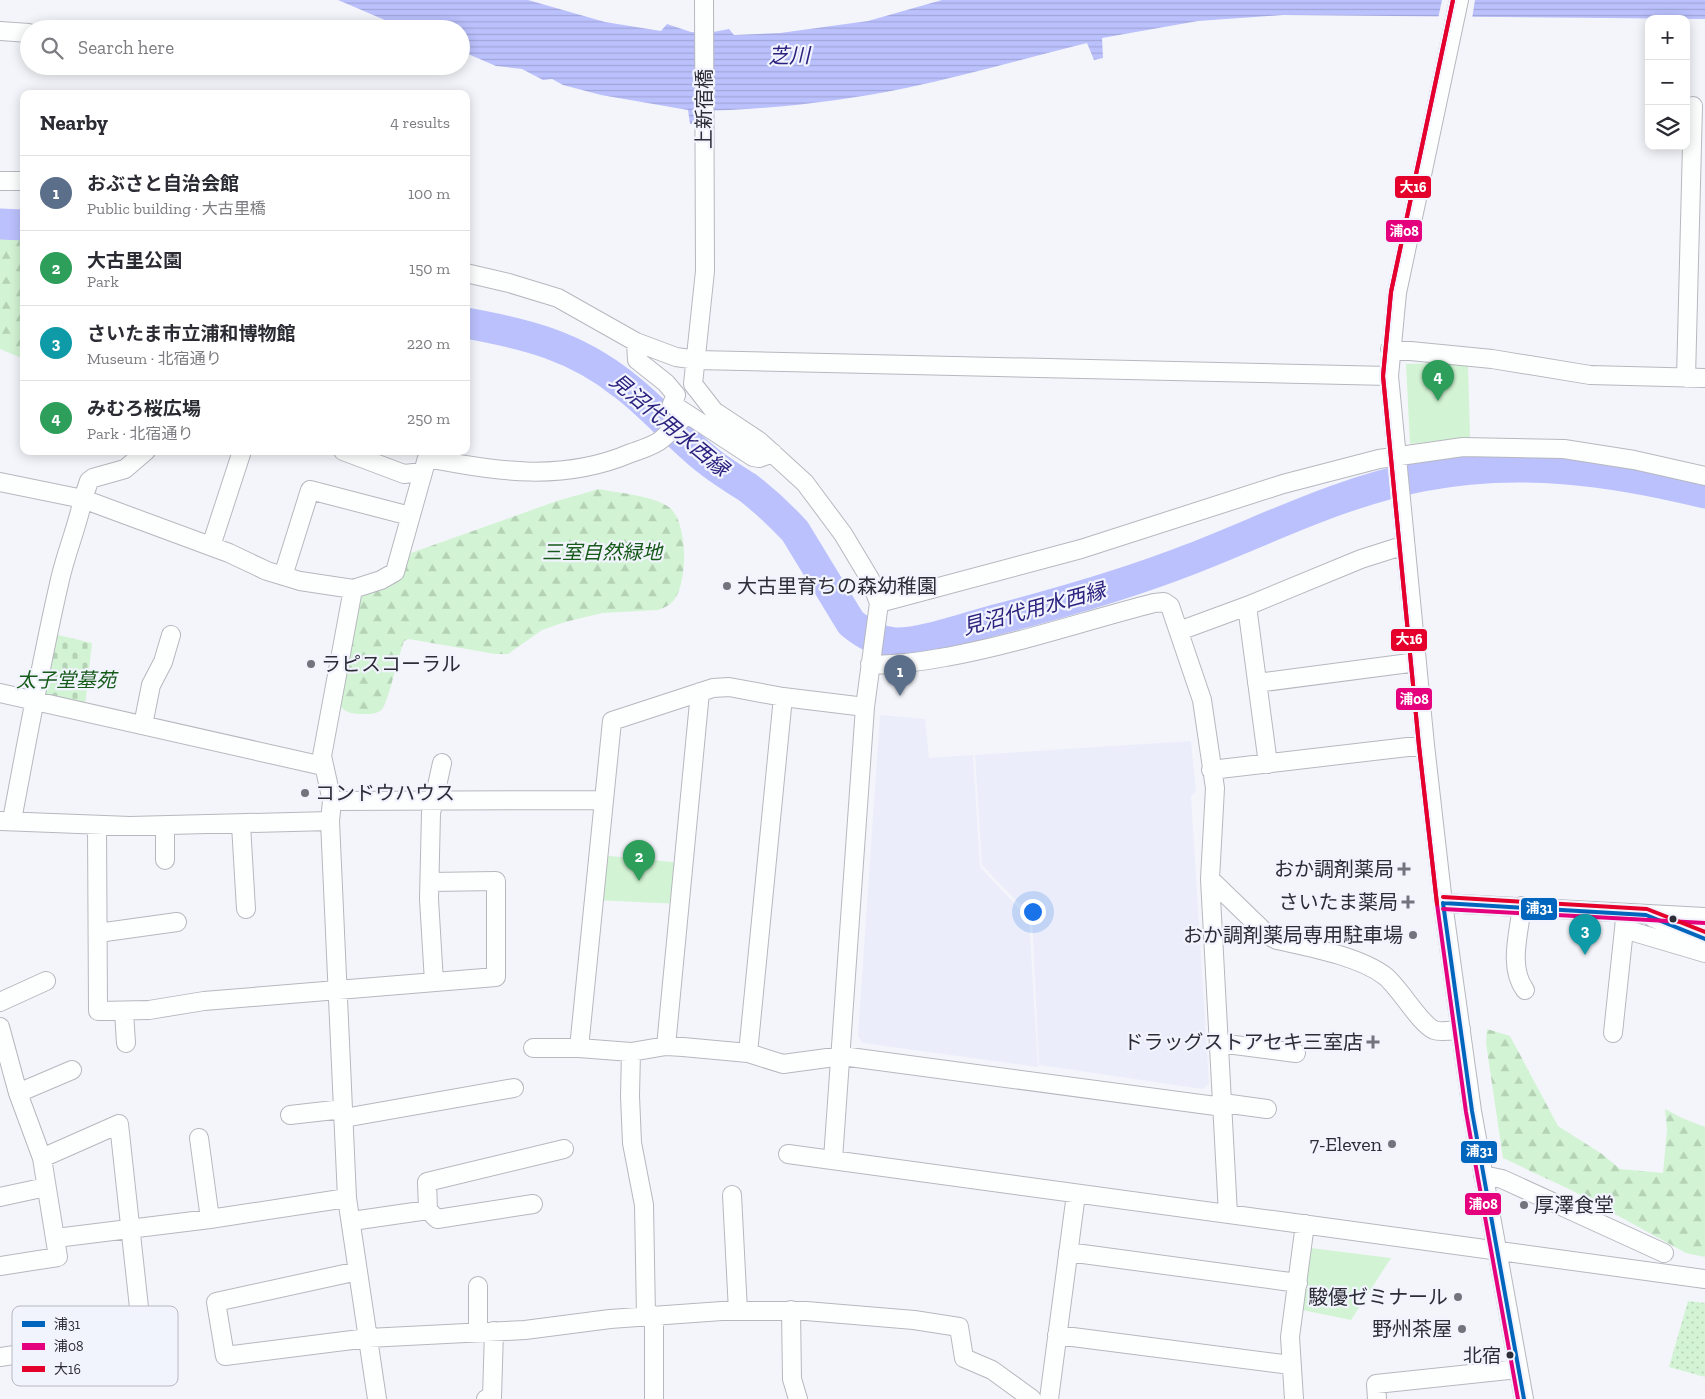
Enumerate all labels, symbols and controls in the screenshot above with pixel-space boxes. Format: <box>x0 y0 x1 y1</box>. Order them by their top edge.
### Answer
map controls <box>1645 15 1690 150</box>
button: + <box>1645 15 1690 60</box>
search box <box>20 20 470 75</box>
icon: search <box>38 34 66 62</box>
text: Search here <box>78 36 174 59</box>
water label: 芝川 <box>768 43 812 68</box>
button: − <box>1645 60 1690 105</box>
street label: 上新宿橋 <box>692 69 716 149</box>
button: layers <box>1645 105 1690 150</box>
text: Nearby <box>40 110 108 135</box>
text: 4 results <box>390 113 450 132</box>
text: おぶさと自治会館 <box>87 172 239 195</box>
line badge: 大16 <box>1394 175 1432 199</box>
text: 大16 <box>1399 179 1427 196</box>
text: 1 <box>53 184 59 203</box>
text: 100 m <box>408 184 450 203</box>
text: Public building · 大古里橋 <box>87 199 266 218</box>
line badge: 浦08 <box>1385 219 1423 243</box>
text: 浦08 <box>1389 223 1419 240</box>
text: 大古里公園 <box>87 249 182 272</box>
text: 2 <box>52 259 60 278</box>
text: 150 m <box>409 259 450 278</box>
text: Park <box>87 272 119 291</box>
text: さいたま市立浦和博物館 <box>87 322 295 345</box>
text: 3 <box>52 334 60 353</box>
text: 220 m <box>407 334 450 353</box>
text: Museum · 北宿通り <box>87 349 222 368</box>
pin: 4 <box>1422 360 1454 401</box>
water label: 見沼代用水西縁 <box>605 368 735 483</box>
text: みむろ桜広場 <box>87 397 201 420</box>
text: 4 <box>51 409 61 428</box>
text: 250 m <box>407 409 450 428</box>
text: Park · 北宿通り <box>87 424 194 443</box>
park label: 三室自然緑地 <box>542 540 664 564</box>
place label: 大古里育ちの森幼稚園 <box>737 574 937 598</box>
water label: 見沼代用水西縁 <box>960 577 1110 640</box>
marker: 大古里育ちの森幼稚園 <box>721 580 733 592</box>
line badge: 大16 <box>1390 628 1428 652</box>
text: 大16 <box>1395 631 1423 648</box>
place label: ラピスコーラル <box>321 652 461 676</box>
pin: 1 <box>884 655 916 696</box>
marker: ラピスコーラル <box>305 658 317 670</box>
park label: 太子堂墓苑 <box>16 668 119 692</box>
line badge: 浦08 <box>1395 687 1433 711</box>
text: 浦08 <box>1399 691 1429 708</box>
place label: コンドウハウス <box>315 781 455 805</box>
marker: コンドウハウス <box>299 787 311 799</box>
pin: 2 <box>623 840 655 881</box>
place label: おか調剤薬局 <box>1274 857 1394 881</box>
marker: おか調剤薬局 <box>1398 863 1410 875</box>
place label: さいたま薬局 <box>1279 890 1398 914</box>
marker: さいたま薬局 <box>1402 896 1414 908</box>
line badge: 浦31 <box>1520 897 1558 921</box>
your location <box>1020 899 1046 925</box>
text: 浦31 <box>1525 900 1553 917</box>
pin: 3 <box>1569 914 1601 955</box>
unlabelled marker <box>1668 914 1678 924</box>
place label: おか調剤薬局専用駐車場 <box>1183 923 1403 947</box>
marker: おか調剤薬局専用駐車場 <box>1407 929 1419 941</box>
place label: ドラッグストアセキ三室店 <box>1123 1030 1363 1054</box>
marker: ドラッグストアセキ三室店 <box>1367 1036 1379 1048</box>
place label: 7-Eleven <box>1310 1132 1383 1156</box>
marker: 7-Eleven <box>1386 1138 1398 1150</box>
line badge: 浦31 <box>1460 1140 1498 1164</box>
text: 浦31 <box>1465 1143 1493 1160</box>
line badge: 浦08 <box>1464 1192 1502 1216</box>
place label: 厚澤食堂 <box>1534 1193 1614 1217</box>
text: 浦08 <box>1468 1196 1498 1213</box>
marker: 厚澤食堂 <box>1518 1199 1530 1211</box>
place label: 駿優ゼミナール <box>1308 1285 1448 1309</box>
marker: 駿優ゼミナール <box>1452 1291 1464 1303</box>
legend <box>12 1306 178 1386</box>
text: 浦31 <box>54 1316 81 1333</box>
place label: 野州茶屋 <box>1372 1317 1452 1341</box>
marker: 野州茶屋 <box>1456 1323 1468 1335</box>
text: 浦08 <box>54 1338 84 1355</box>
place label: 北宿 <box>1463 1344 1501 1367</box>
marker: 北宿 <box>1505 1350 1515 1360</box>
text: 大16 <box>54 1361 81 1378</box>

